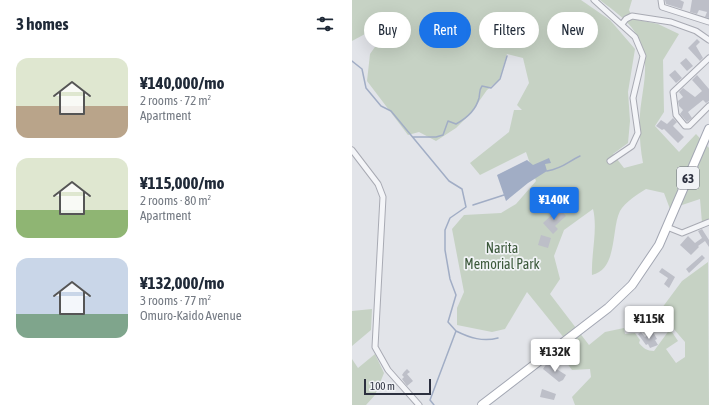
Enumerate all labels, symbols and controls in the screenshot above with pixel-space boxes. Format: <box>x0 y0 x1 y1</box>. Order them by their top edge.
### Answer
chip: Buy <box>364 12 411 48</box>
chip: Rent <box>419 12 471 48</box>
chip: Filters <box>479 12 539 48</box>
chip: New <box>547 12 598 48</box>
icon: filters <box>314 13 336 35</box>
text: 3 homes <box>16 14 69 34</box>
text: ¥140,000/mo <box>140 73 225 93</box>
icon: home <box>48 74 96 122</box>
text: 2 rooms · 72 m² <box>140 93 211 108</box>
text: Apartment <box>140 108 191 123</box>
road number: 63 <box>677 167 699 189</box>
text: ¥115,000/mo <box>140 173 225 193</box>
icon: home <box>48 174 96 222</box>
pin: ¥140K <box>526 187 582 221</box>
text: ¥140K <box>539 192 569 207</box>
text: 2 rooms · 80 m² <box>140 193 211 208</box>
text: Apartment <box>140 208 191 223</box>
park label: Narita Memorial Park <box>464 240 540 272</box>
text: ¥132,000/mo <box>140 273 225 293</box>
icon: home <box>48 274 96 322</box>
text: 3 rooms · 77 m² <box>140 293 211 308</box>
pin: ¥115K <box>621 306 677 340</box>
text: Omuro-Kaido Avenue <box>140 308 242 323</box>
text: ¥115K <box>634 311 664 326</box>
pin: ¥132K <box>527 339 583 373</box>
text: ¥132K <box>540 344 570 359</box>
scale bar <box>364 377 431 396</box>
text: 100 m <box>370 380 395 392</box>

